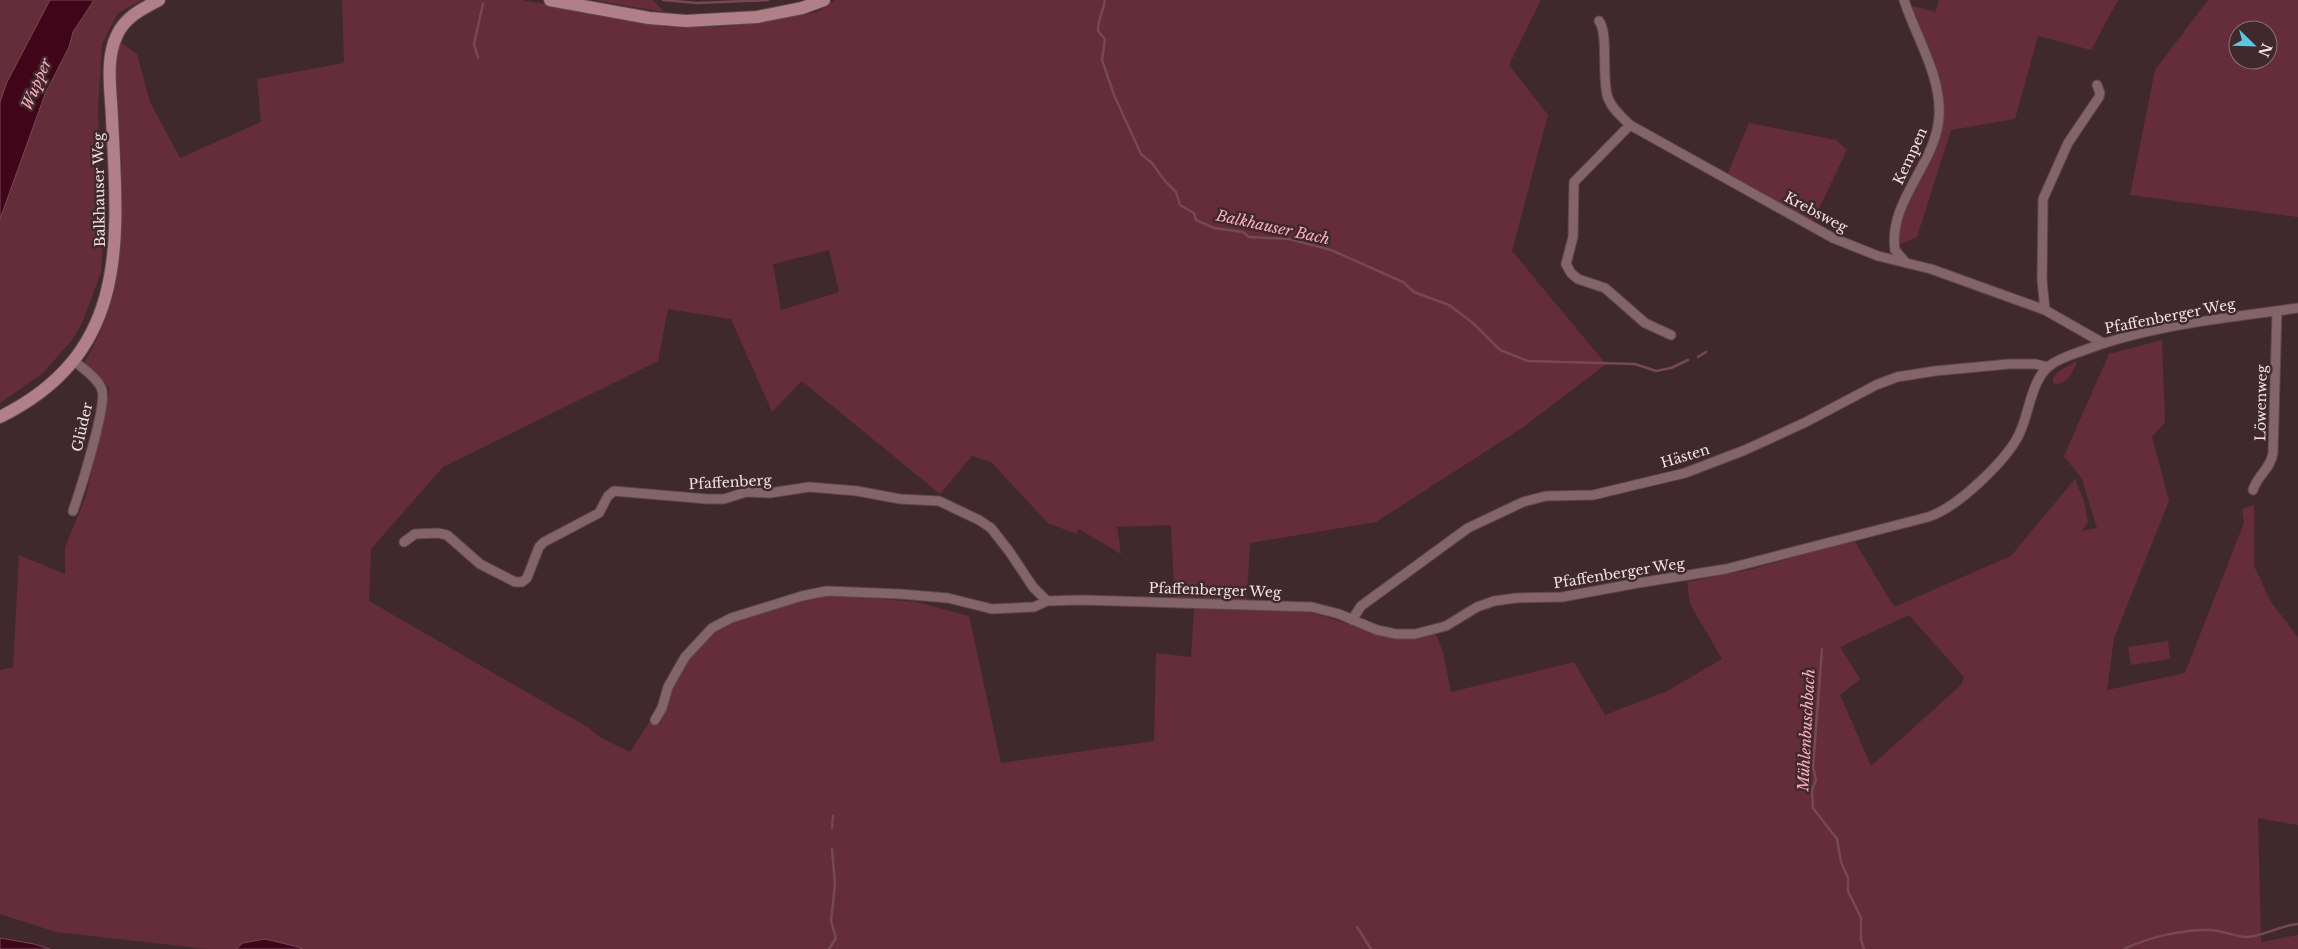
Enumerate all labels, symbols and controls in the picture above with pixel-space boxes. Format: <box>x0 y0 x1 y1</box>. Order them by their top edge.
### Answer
north arrow <box>2228 20 2278 70</box>
text: N <box>2254 41 2276 60</box>
water label: Wupper <box>17 54 56 113</box>
street label: Kempen <box>1889 124 1931 187</box>
street label: Balkhauser Weg <box>89 132 109 247</box>
street label: Krebsweg <box>1781 188 1851 236</box>
water label: Balkhauser Bach <box>1213 205 1332 248</box>
street label: Pfaffenberger Weg <box>2103 294 2237 337</box>
street label: Löwenweg <box>2251 364 2271 441</box>
street label: Glüder <box>68 400 96 454</box>
street label: Hästen <box>1658 440 1712 472</box>
street label: Pfaffenberg <box>688 471 773 493</box>
street label: Pfaffenberger Weg <box>1552 554 1687 592</box>
street label: Pfaffenberger Weg <box>1148 579 1282 601</box>
water label: Mühlenbuschbach <box>1793 668 1819 793</box>

